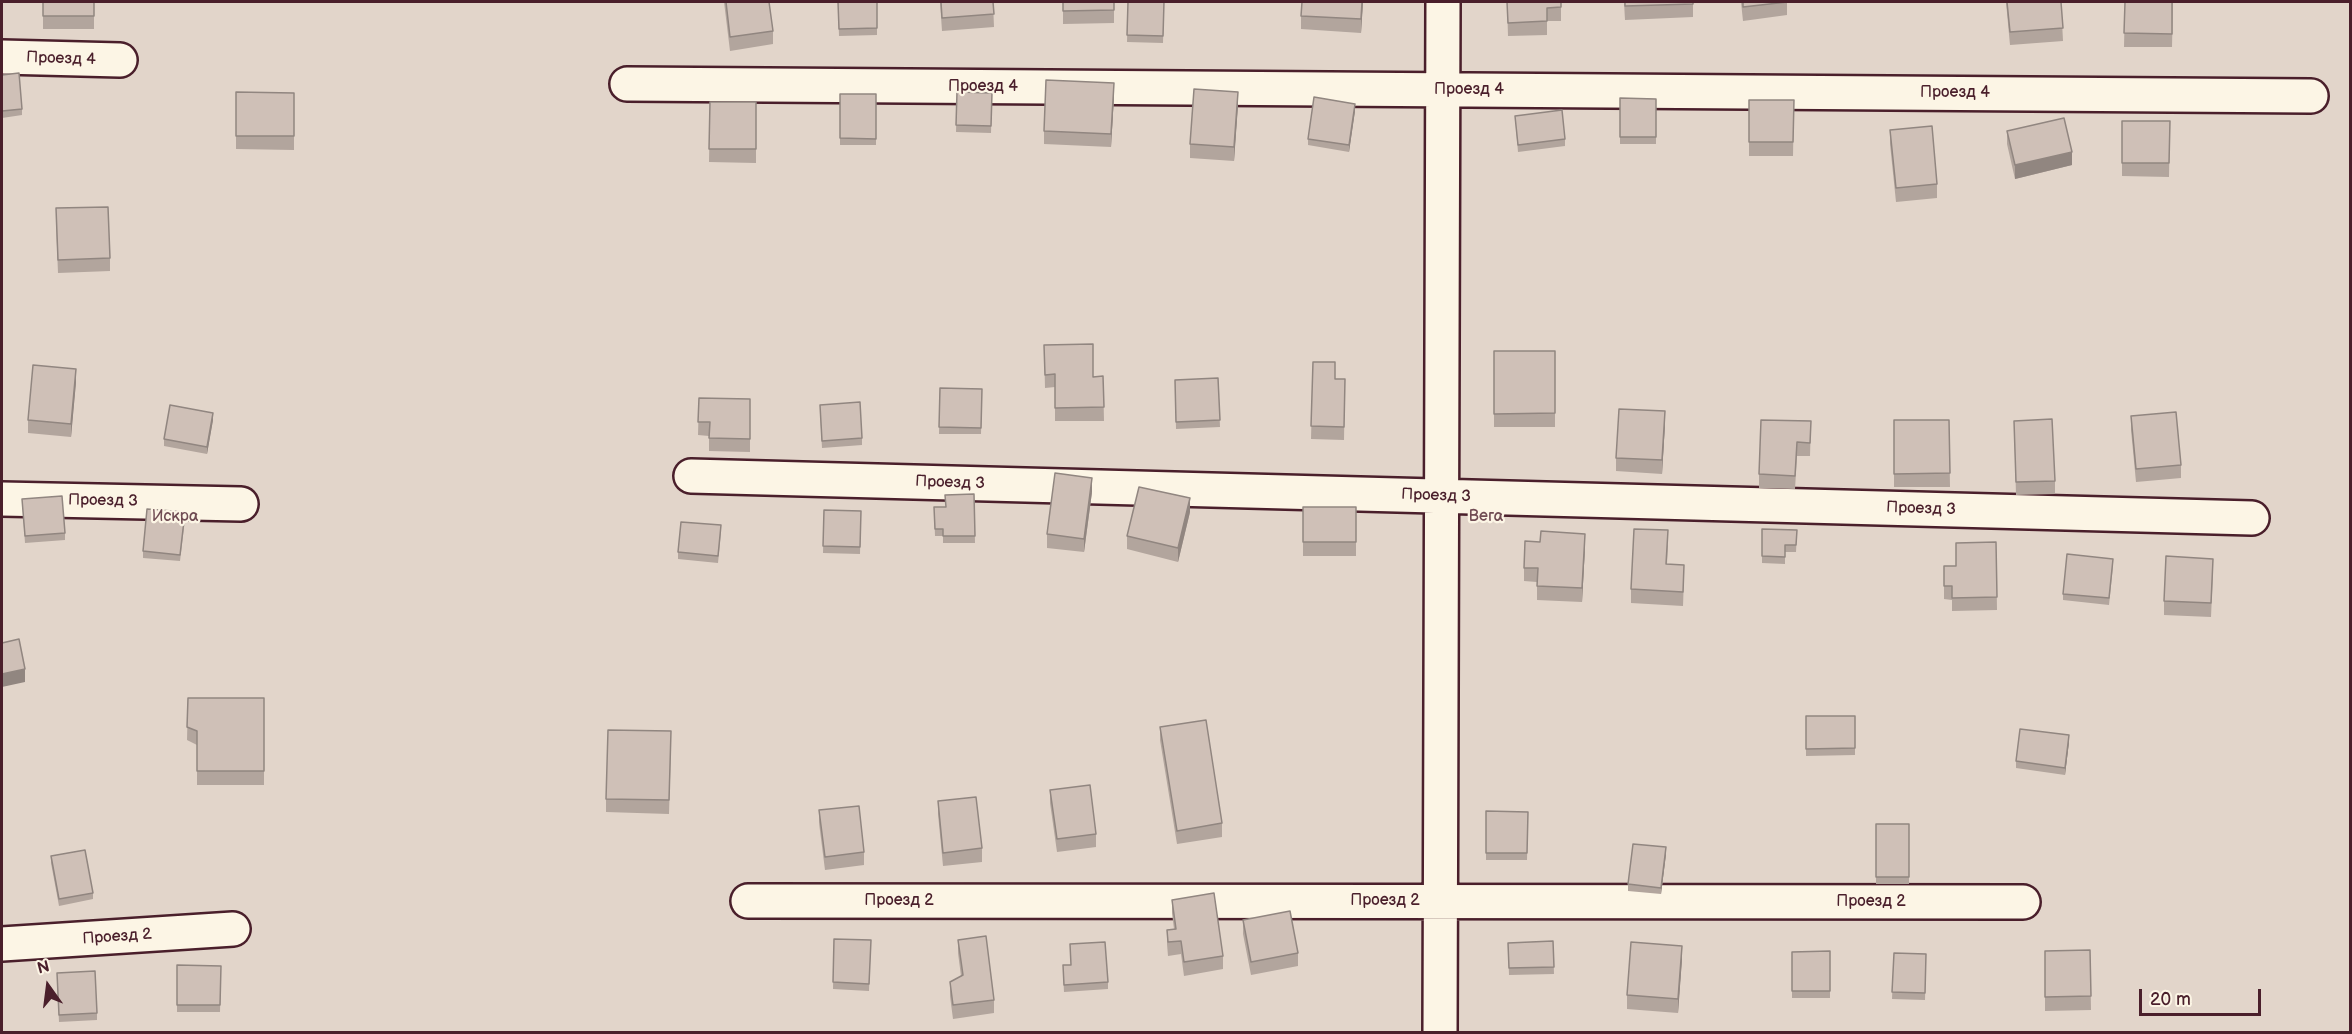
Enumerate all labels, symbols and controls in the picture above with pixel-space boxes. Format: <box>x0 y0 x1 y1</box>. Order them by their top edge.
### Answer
street label: Проезд 4 <box>26 48 96 70</box>
street label: Проезд 4 <box>948 77 1018 97</box>
street label: Проезд 4 <box>1434 80 1504 100</box>
street label: Проезд 4 <box>1920 83 1990 103</box>
street label: Проезд 3 <box>915 472 985 494</box>
street label: Проезд 3 <box>1401 485 1471 507</box>
street label: Проезд 3 <box>68 491 138 511</box>
street label: Проезд 3 <box>1886 498 1956 520</box>
park label: Искра <box>152 507 198 527</box>
park label: Вега <box>1469 507 1503 527</box>
street label: Проезд 2 <box>864 891 934 911</box>
street label: Проезд 2 <box>1350 891 1420 911</box>
street label: Проезд 2 <box>1836 892 1906 912</box>
street label: Проезд 2 <box>82 925 152 949</box>
north arrow <box>18 956 78 1016</box>
text: N <box>35 957 52 979</box>
scale bar <box>2142 977 2264 1015</box>
text: 20 m <box>2150 989 2191 1010</box>

